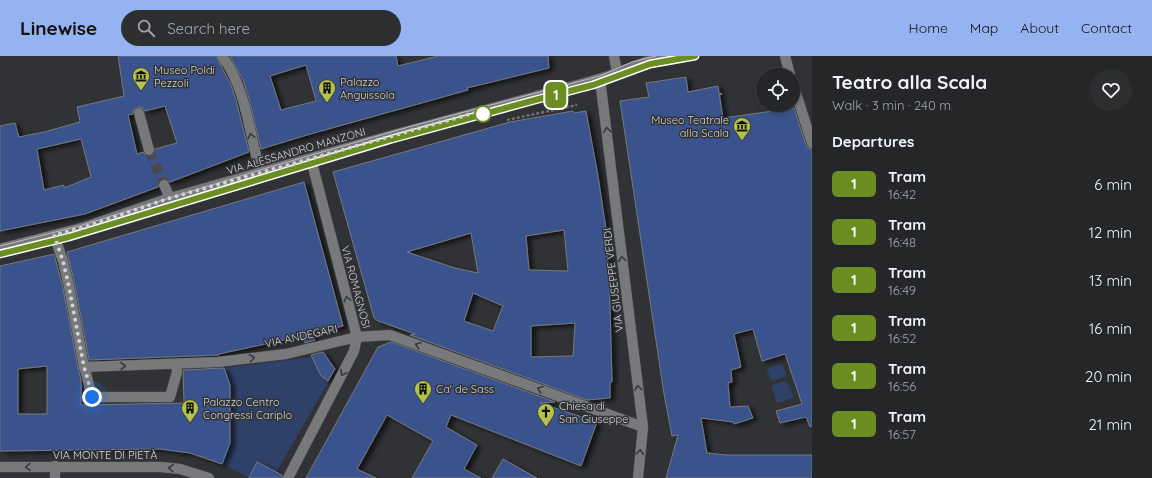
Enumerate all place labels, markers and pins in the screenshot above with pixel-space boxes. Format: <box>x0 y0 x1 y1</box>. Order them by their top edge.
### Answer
place label: Museo Poldi Pezzoli <box>154 63 215 90</box>
museum icon: Museo Poldi Pezzoli <box>131 66 151 91</box>
place label: Palazzo Anguissola <box>340 75 395 102</box>
building icon: Palazzo Anguissola <box>317 78 337 103</box>
unlabelled marker <box>474 105 492 123</box>
place label: Museo Teatrale alla Scala <box>651 113 729 140</box>
museum icon: Museo Teatrale alla Scala <box>732 116 752 141</box>
building icon: Ca' de Sass <box>413 379 433 404</box>
place label: Ca' de Sass <box>436 382 494 396</box>
place label: Palazzo Centro Congressi Cariplo <box>203 395 292 422</box>
building icon: Palazzo Centro Congressi Cariplo <box>180 398 200 423</box>
place label: Chiesa di San Giuseppe <box>559 399 628 426</box>
church icon: Chiesa di San Giuseppe <box>536 402 556 427</box>

